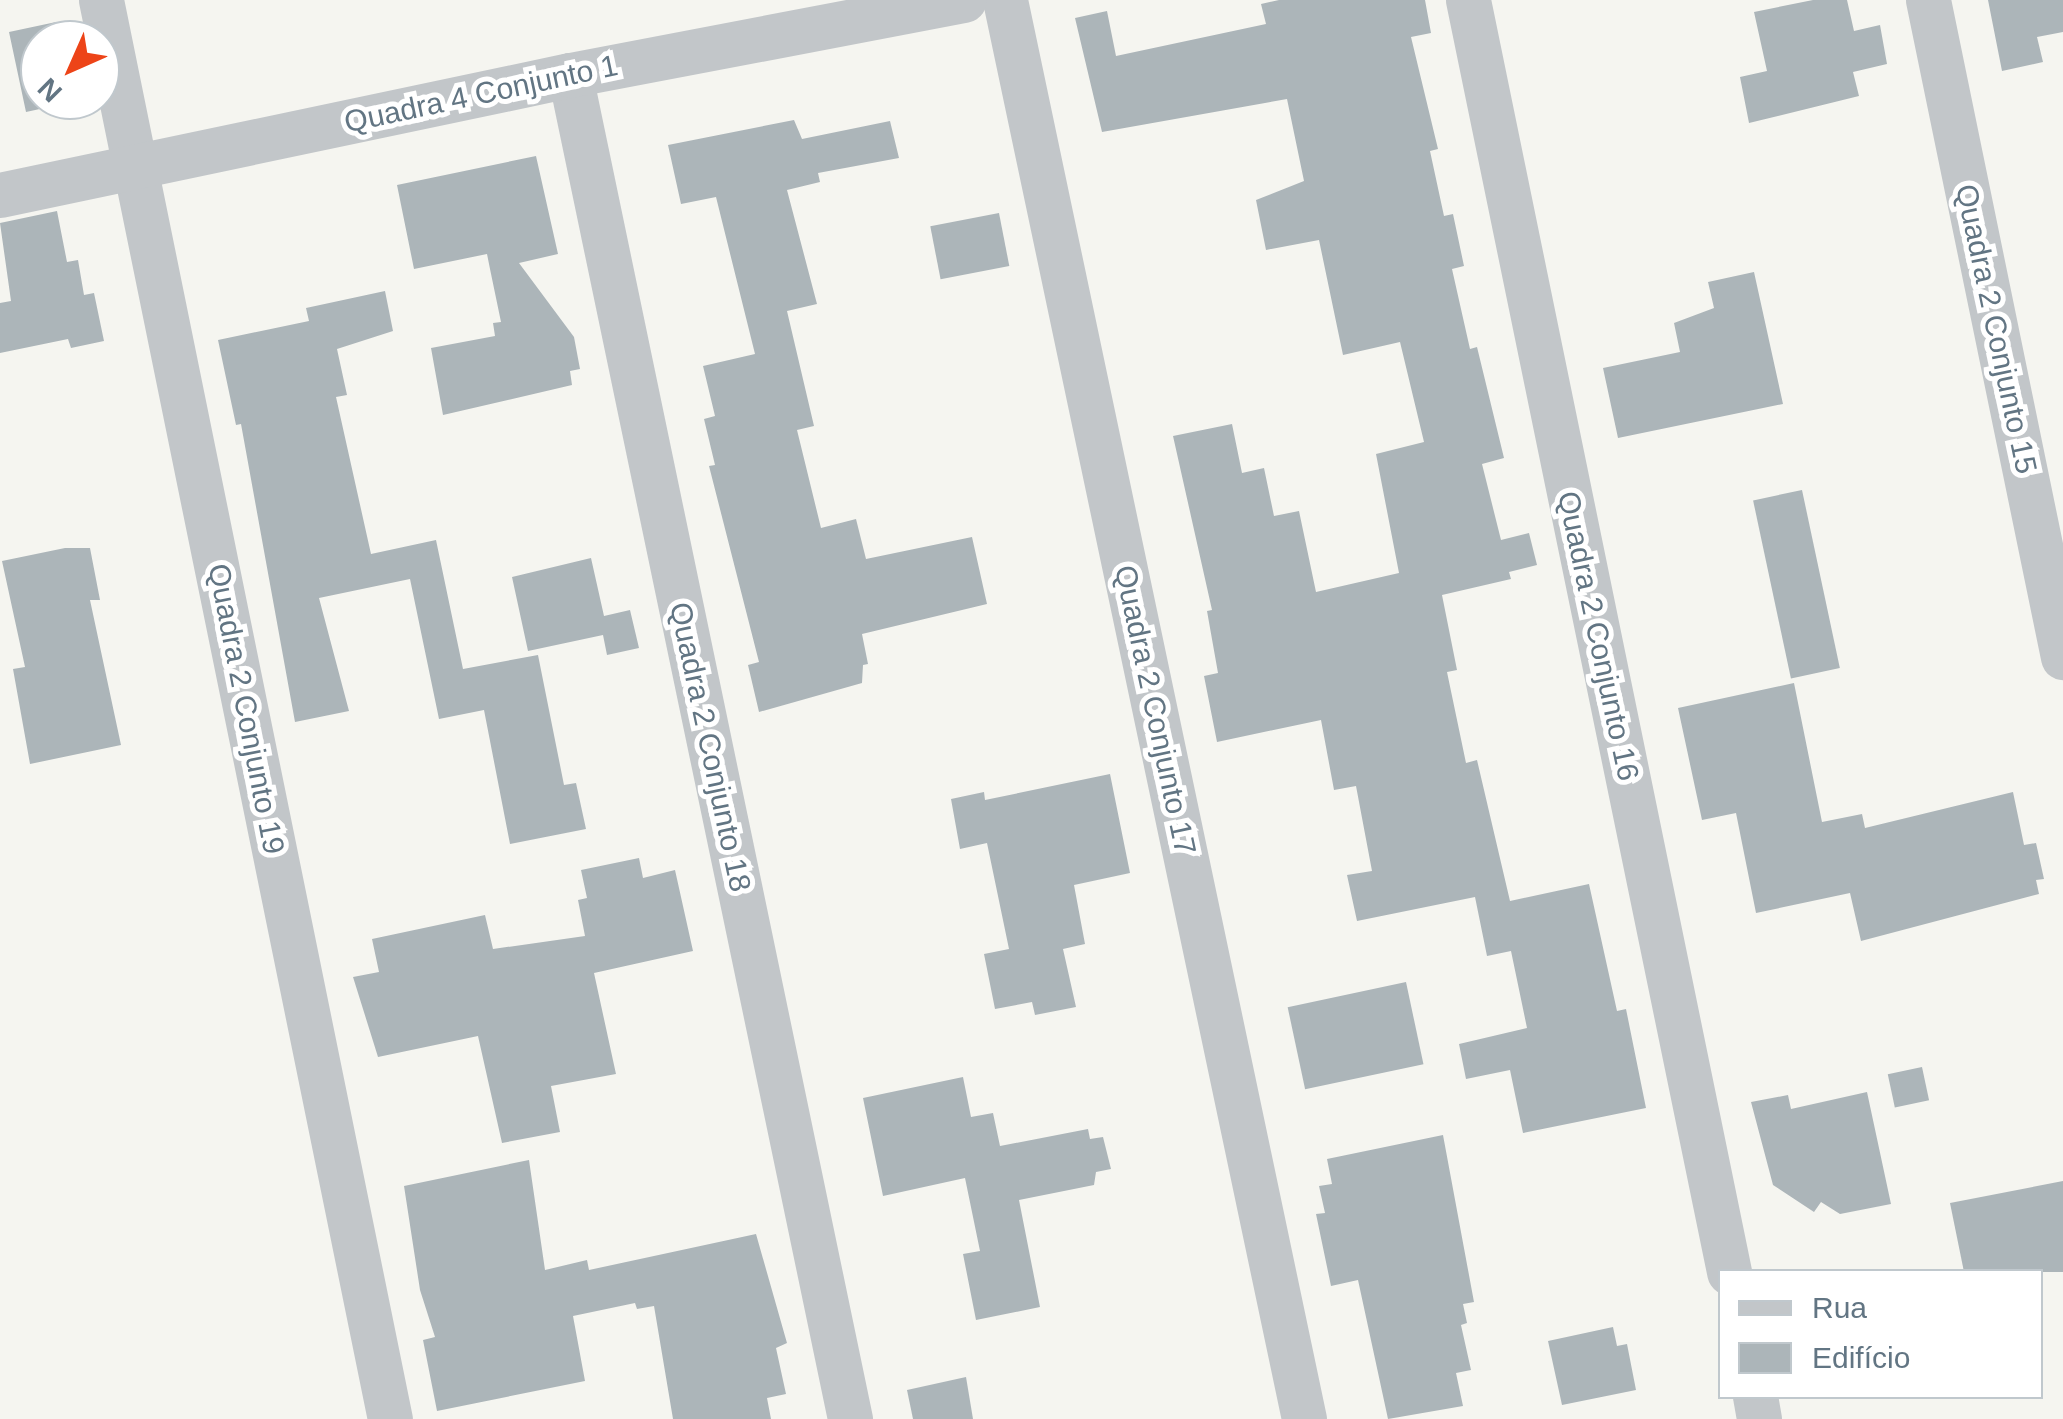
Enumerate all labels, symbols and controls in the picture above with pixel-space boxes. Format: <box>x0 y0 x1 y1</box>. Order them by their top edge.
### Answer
north arrow <box>20 20 120 120</box>
street label: Quadra 4 Conjunto 1 <box>341 47 621 141</box>
text: N <box>32 72 68 108</box>
street label: Quadra 2 Conjunto 15 <box>1948 181 2044 477</box>
street label: Quadra 2 Conjunto 16 <box>1550 488 1646 784</box>
street label: Quadra 2 Conjunto 19 <box>200 561 292 857</box>
street label: Quadra 2 Conjunto 17 <box>1107 562 1203 858</box>
street label: Quadra 2 Conjunto 18 <box>662 599 758 895</box>
legend <box>1718 1269 2043 1399</box>
text: Rua <box>1812 1291 1867 1324</box>
text: Edifício <box>1812 1341 1910 1374</box>

